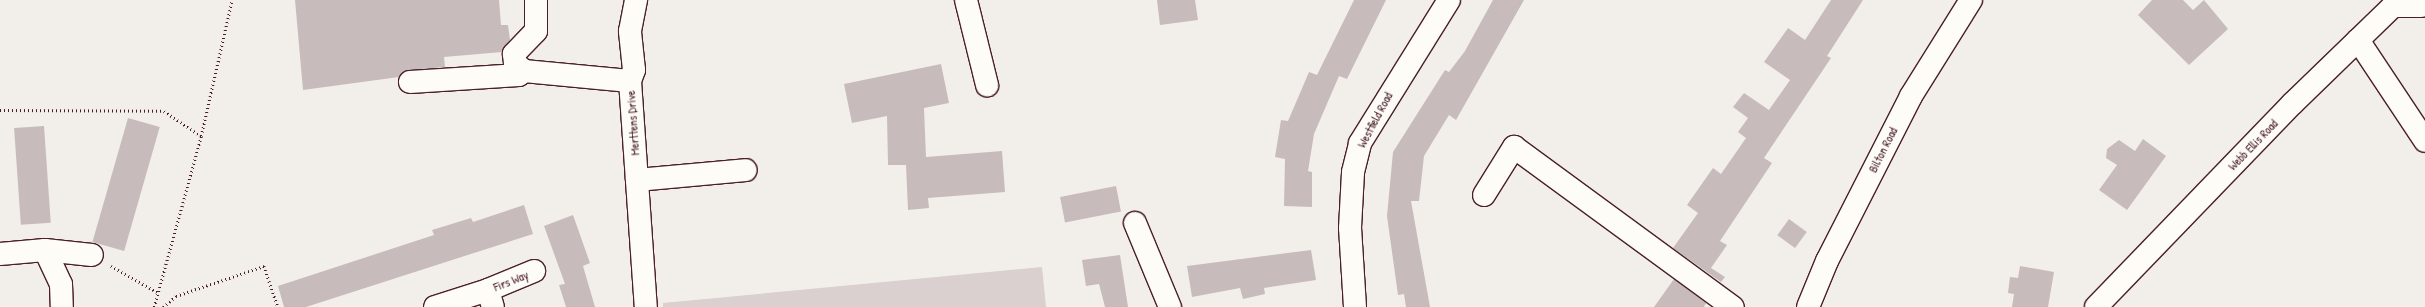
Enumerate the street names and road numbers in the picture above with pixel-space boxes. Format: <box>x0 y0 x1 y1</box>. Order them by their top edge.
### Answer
street label: Merttens Drive <box>624 90 642 156</box>
street label: Westfield Road <box>1354 90 1396 150</box>
street label: Webb Ellis Road <box>2225 117 2281 173</box>
street label: Bilton Road <box>1866 125 1900 175</box>
street label: Firs Way <box>491 268 531 294</box>

